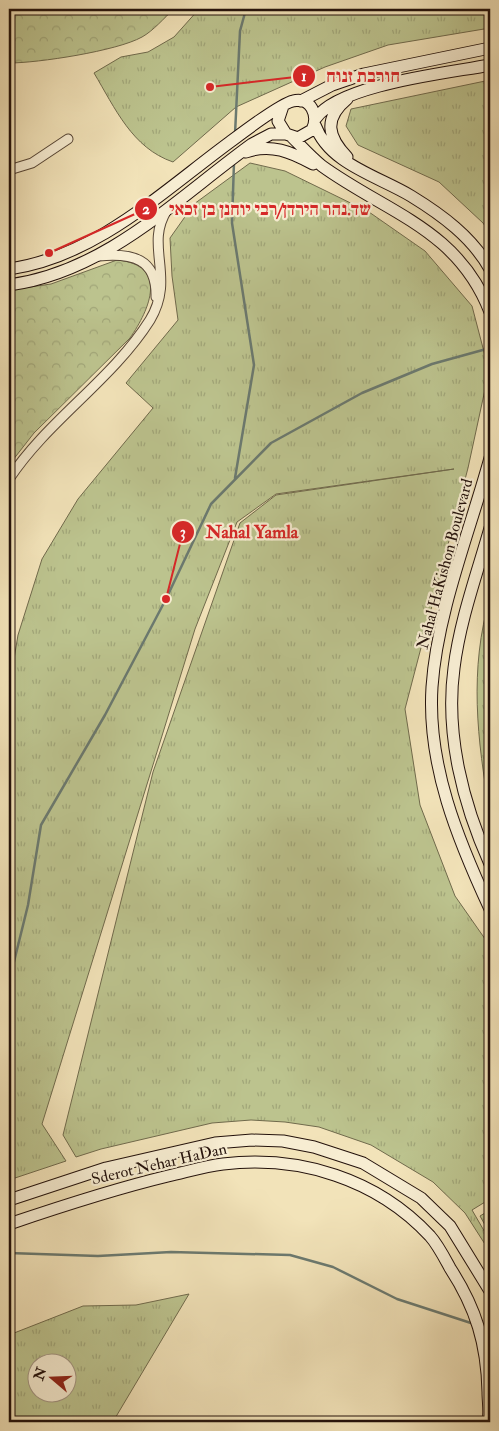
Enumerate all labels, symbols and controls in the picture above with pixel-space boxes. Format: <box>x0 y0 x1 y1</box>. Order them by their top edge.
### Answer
callout: חורבת זנוח <box>291 60 411 93</box>
text: חורבת זנוח <box>326 65 400 88</box>
text: 1 <box>301 67 307 86</box>
callout: שד.נהר הירדן/רבי יוחנן בן זכאי <box>134 192 380 225</box>
text: שד.נהר הירדן/רבי יוחנן בן זכאי <box>169 198 371 221</box>
text: 2 <box>142 200 150 219</box>
street label: Nahal HaKishon Boulevard <box>413 477 477 651</box>
callout: Nahal Yamla <box>171 516 308 549</box>
text: Nahal Yamla <box>205 521 299 544</box>
text: 3 <box>180 523 186 542</box>
street label: Sderot Nehar HaDan <box>89 1139 229 1189</box>
north arrow <box>28 1354 78 1404</box>
text: N <box>30 1365 50 1384</box>

